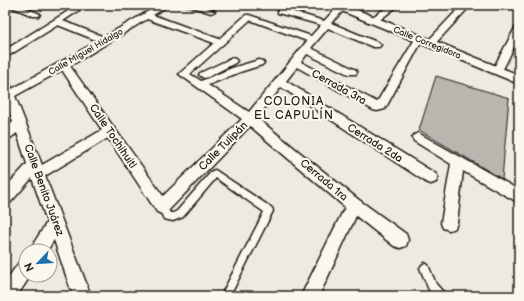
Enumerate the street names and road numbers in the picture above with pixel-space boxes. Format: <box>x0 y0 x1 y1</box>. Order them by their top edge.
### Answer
street label: Calle Corregidora <box>392 24 462 62</box>
street label: Calle Miguel Hidalgo <box>47 26 125 78</box>
street label: Cerrada 3ra <box>309 67 369 107</box>
street label: Calle Tochihuitl <box>87 101 139 171</box>
street label: Calle Tulipán <box>196 119 250 173</box>
street label: Cerrada 2da <box>345 121 405 165</box>
street label: Calle Benito Juárez <box>21 142 67 238</box>
street label: Cerrada 1ra <box>298 156 350 204</box>

